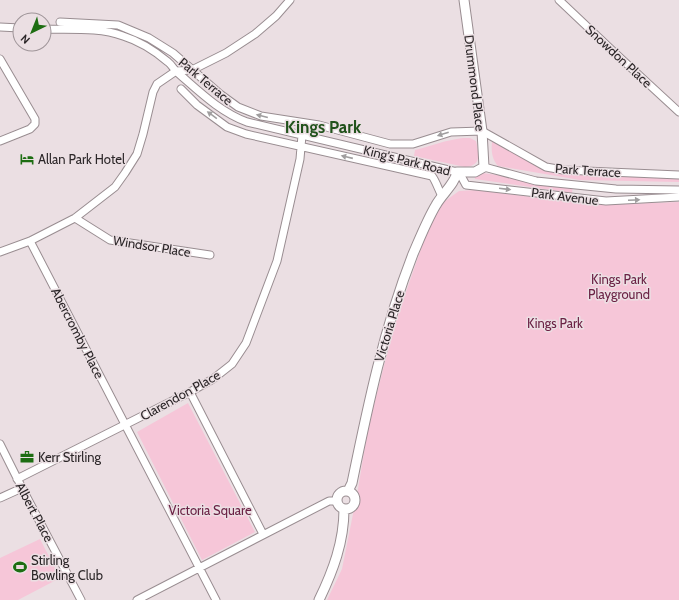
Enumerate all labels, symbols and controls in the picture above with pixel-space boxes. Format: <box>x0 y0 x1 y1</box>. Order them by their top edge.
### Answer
north arrow <box>12 12 52 52</box>
street label: Snowdon Place <box>582 21 656 91</box>
text: N <box>18 32 33 47</box>
street label: Drummond Place <box>461 34 489 132</box>
street label: Park Terrace <box>176 54 237 108</box>
one-way arrow <box>206 111 217 119</box>
one-way arrow <box>256 112 268 118</box>
district label: Kings Park <box>285 117 362 137</box>
one-way arrow <box>437 131 449 137</box>
street label: King's Park Road <box>362 141 452 179</box>
hotel icon: Allan Park Hotel <box>19 151 35 167</box>
place label: Allan Park Hotel <box>38 151 125 167</box>
one-way arrow <box>341 154 353 160</box>
street label: Park Terrace <box>555 160 622 180</box>
street label: Park Avenue <box>530 184 600 208</box>
one-way arrow <box>499 186 511 192</box>
one-way arrow <box>628 197 641 203</box>
street label: Windsor Place <box>112 232 192 260</box>
park label: Kings Park Playground <box>588 271 650 302</box>
street label: Abercromby Place <box>48 285 108 381</box>
street label: Victoria Place <box>371 288 408 364</box>
park label: Kings Park <box>527 315 583 331</box>
street label: Clarendon Place <box>137 366 223 424</box>
office icon: Kerr Stirling <box>19 449 35 465</box>
place label: Kerr Stirling <box>38 449 101 465</box>
street label: Albert Place <box>13 479 58 545</box>
park label: Victoria Square <box>168 502 252 518</box>
place label: Stirling Bowling Club <box>31 552 103 583</box>
sports icon: Stirling Bowling Club <box>12 559 28 575</box>

